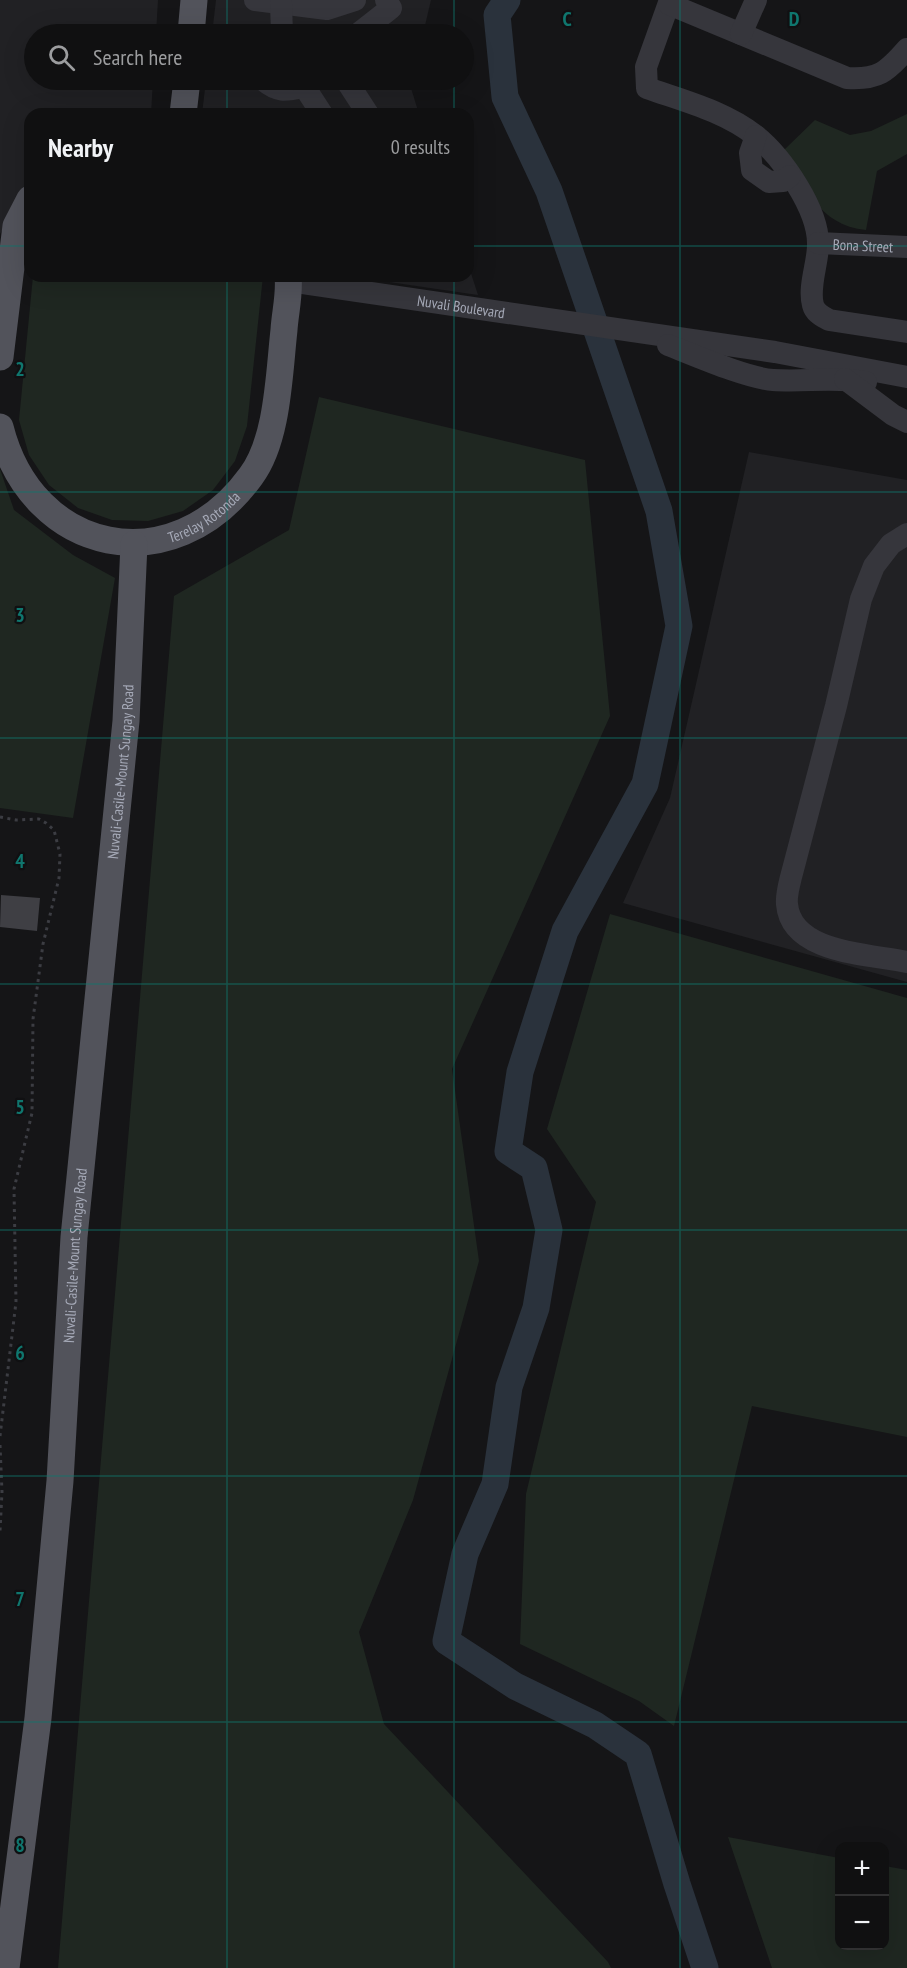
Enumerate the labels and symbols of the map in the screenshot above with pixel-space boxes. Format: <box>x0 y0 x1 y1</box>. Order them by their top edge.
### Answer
text: C <box>562 6 572 32</box>
text: D <box>789 6 800 32</box>
street label: Bona Street <box>832 234 894 256</box>
street label: Nuvali Boulevard <box>416 290 506 322</box>
text: 2 <box>15 356 25 382</box>
street label: Terelay Rotonda <box>165 487 244 546</box>
text: 3 <box>15 602 25 628</box>
street label: Nuvali-Casile-Mount Sungay Road <box>103 684 137 860</box>
text: 4 <box>15 848 25 874</box>
text: 5 <box>15 1094 25 1120</box>
street label: Nuvali-Casile-Mount Sungay Road <box>58 1167 90 1343</box>
text: 6 <box>15 1340 25 1366</box>
text: 7 <box>15 1586 25 1612</box>
text: 8 <box>15 1832 25 1858</box>

